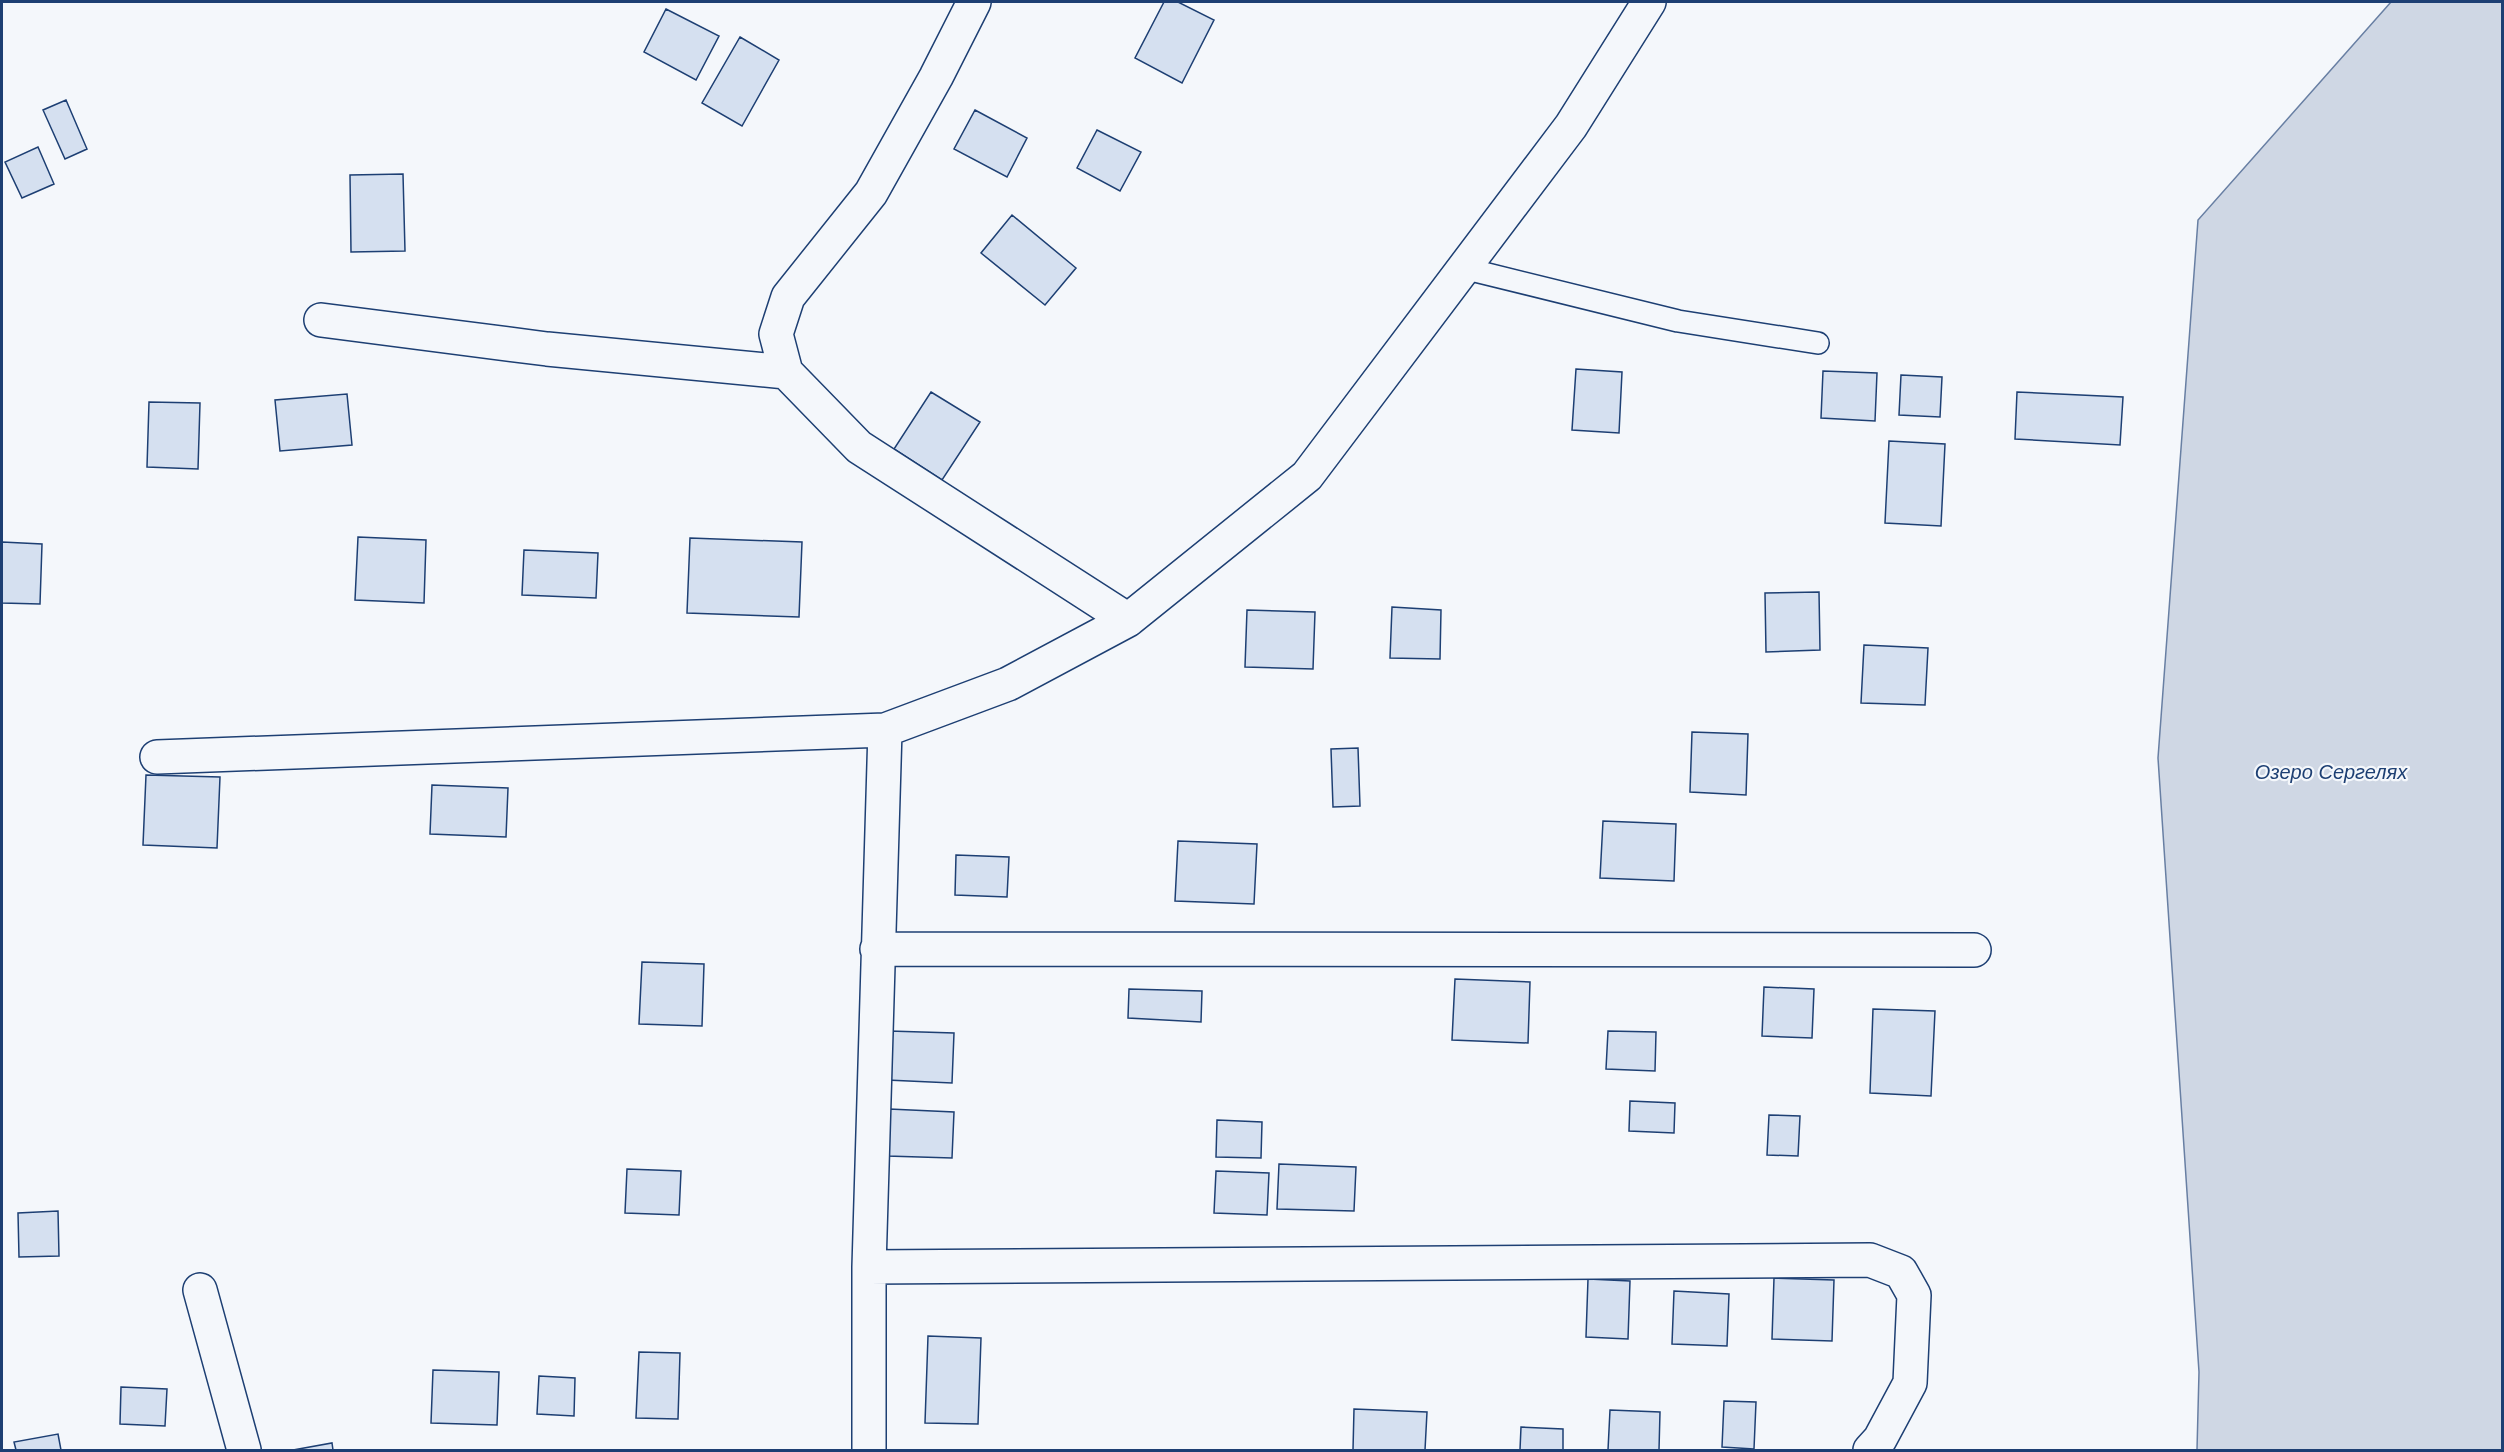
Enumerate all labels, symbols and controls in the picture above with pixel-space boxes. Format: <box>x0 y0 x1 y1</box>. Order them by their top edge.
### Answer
water label: Озеро Сергелях <box>2255 759 2408 785</box>

